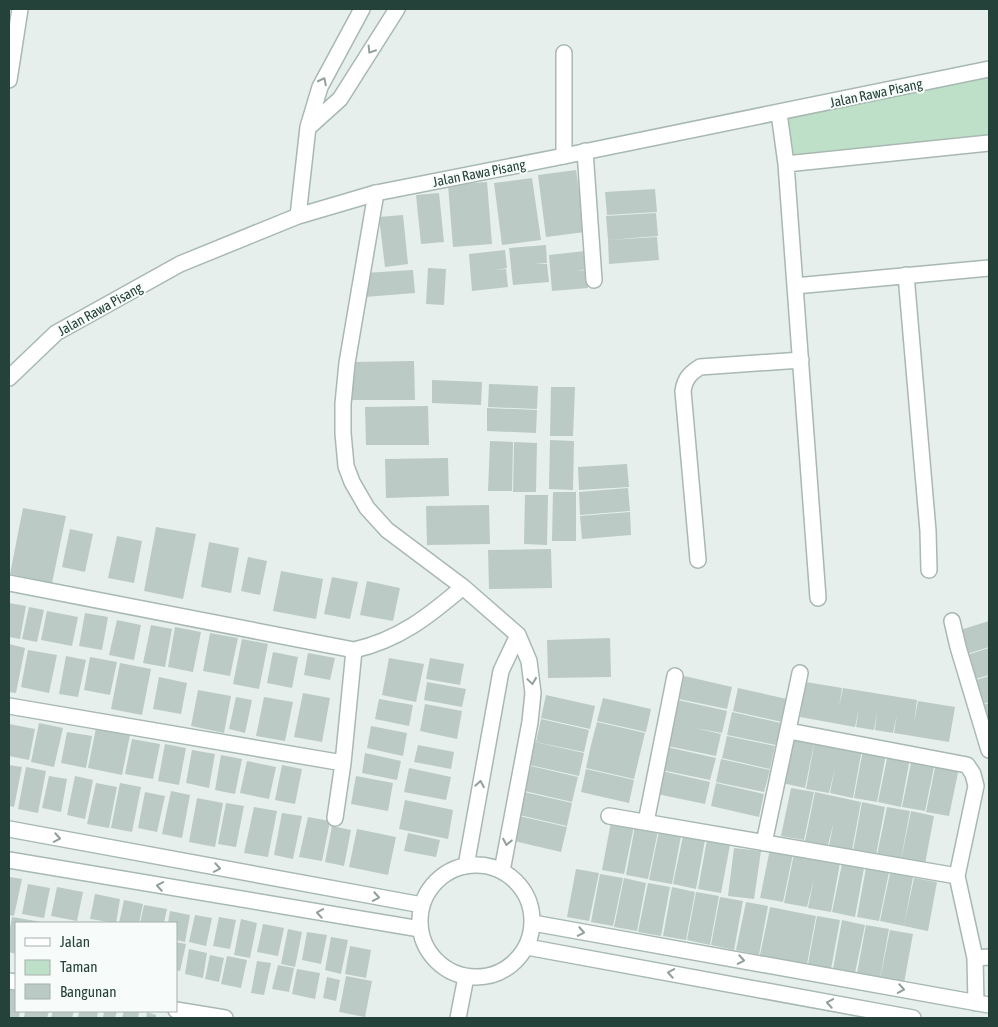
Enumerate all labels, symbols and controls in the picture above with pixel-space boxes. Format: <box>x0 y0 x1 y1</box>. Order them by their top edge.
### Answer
one-way arrow <box>368 45 378 54</box>
street label: Jalan Rawa Pisang <box>828 75 924 111</box>
one-way arrow <box>317 77 327 86</box>
street label: Jalan Rawa Pisang <box>431 156 527 190</box>
street label: Jalan Rawa Pisang <box>55 279 145 339</box>
one-way arrow <box>526 677 536 686</box>
one-way arrow <box>475 779 485 788</box>
one-way arrow <box>52 833 61 843</box>
one-way arrow <box>503 837 513 846</box>
one-way arrow <box>212 862 221 872</box>
one-way arrow <box>155 881 164 891</box>
one-way arrow <box>372 891 381 902</box>
one-way arrow <box>316 908 324 918</box>
legend <box>15 922 178 1012</box>
one-way arrow <box>576 926 585 936</box>
text: Jalan <box>60 933 90 950</box>
one-way arrow <box>736 955 745 965</box>
text: Taman <box>60 958 98 975</box>
one-way arrow <box>666 969 675 979</box>
text: Bangunan <box>60 983 117 1000</box>
one-way arrow <box>896 984 905 994</box>
one-way arrow <box>826 998 835 1009</box>

